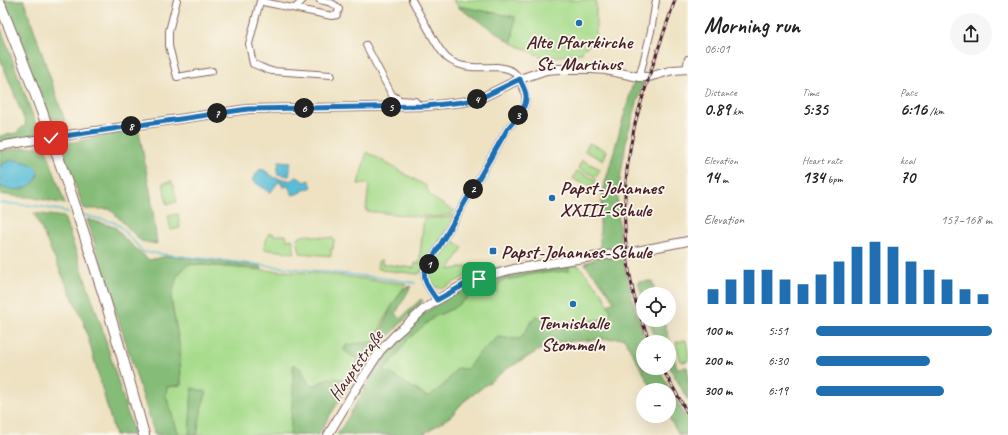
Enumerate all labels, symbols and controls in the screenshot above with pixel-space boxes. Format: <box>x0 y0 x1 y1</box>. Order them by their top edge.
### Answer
text: Morning run <box>704 12 800 40</box>
button: share <box>950 13 992 55</box>
marker: Alte Pfarrkirche St. Martinus <box>574 18 584 28</box>
place label: Alte Pfarrkirche St. Martinus <box>526 30 634 76</box>
text: 06:01 <box>704 41 730 57</box>
text: Distance <box>704 85 737 99</box>
text: Time <box>802 85 819 99</box>
text: Pace <box>900 85 917 99</box>
pin: 4 <box>467 89 487 109</box>
text: 4 <box>475 92 479 106</box>
pin: 5 <box>381 97 401 117</box>
pin: 6 <box>294 98 314 118</box>
text: 0.89 <box>704 99 730 120</box>
text: 5:35 <box>802 99 828 120</box>
text: 6:16 <box>900 99 927 120</box>
text: 5 <box>389 100 393 114</box>
text: 6 <box>301 101 307 115</box>
pin: 7 <box>207 103 227 123</box>
text: km <box>730 104 744 118</box>
text: /km <box>927 104 944 118</box>
pin: 3 <box>508 105 528 125</box>
text: 7 <box>215 106 219 120</box>
text: 3 <box>516 108 520 122</box>
pin: 8 <box>121 116 141 136</box>
text: 8 <box>129 119 133 133</box>
pin <box>34 121 68 155</box>
icon: check <box>40 127 62 149</box>
text: Elevation <box>704 153 738 167</box>
text: Heart rate <box>802 153 842 167</box>
text: kcal <box>900 153 915 167</box>
text: 14 <box>704 167 719 188</box>
text: 134 <box>802 167 825 188</box>
text: 70 <box>900 167 915 188</box>
text: m <box>719 172 728 186</box>
text: bpm <box>825 172 843 186</box>
place label: Papst-Johannes XXIII-Schule <box>560 176 665 222</box>
pin: 2 <box>463 179 483 199</box>
text: 2 <box>471 182 475 196</box>
marker: Papst-Johannes XXIII-Schule <box>547 193 557 203</box>
text: Elevation <box>704 212 744 228</box>
text: 157–168 m <box>941 212 992 228</box>
place label: Papst-Johannes-Schule <box>501 240 653 264</box>
marker: Papst-Johannes-Schule <box>488 246 498 256</box>
pin: 1 <box>419 254 439 274</box>
text: 1 <box>427 257 431 271</box>
pin <box>462 262 496 296</box>
icon: arrive <box>468 268 490 290</box>
map controls <box>636 287 676 423</box>
button: locate <box>636 287 676 327</box>
marker: Tennishalle Stommeln <box>568 299 578 309</box>
place label: Tennishalle Stommeln <box>537 311 610 357</box>
text: 100 m <box>704 323 732 339</box>
text: 5:51 <box>768 323 788 339</box>
street label: Hauptstraße <box>323 324 390 405</box>
button: + <box>636 335 676 375</box>
text: 200 m <box>704 353 732 369</box>
text: 6:30 <box>768 353 788 369</box>
button: − <box>636 383 676 423</box>
text: 300 m <box>704 383 732 399</box>
text: 6:19 <box>768 383 788 399</box>

